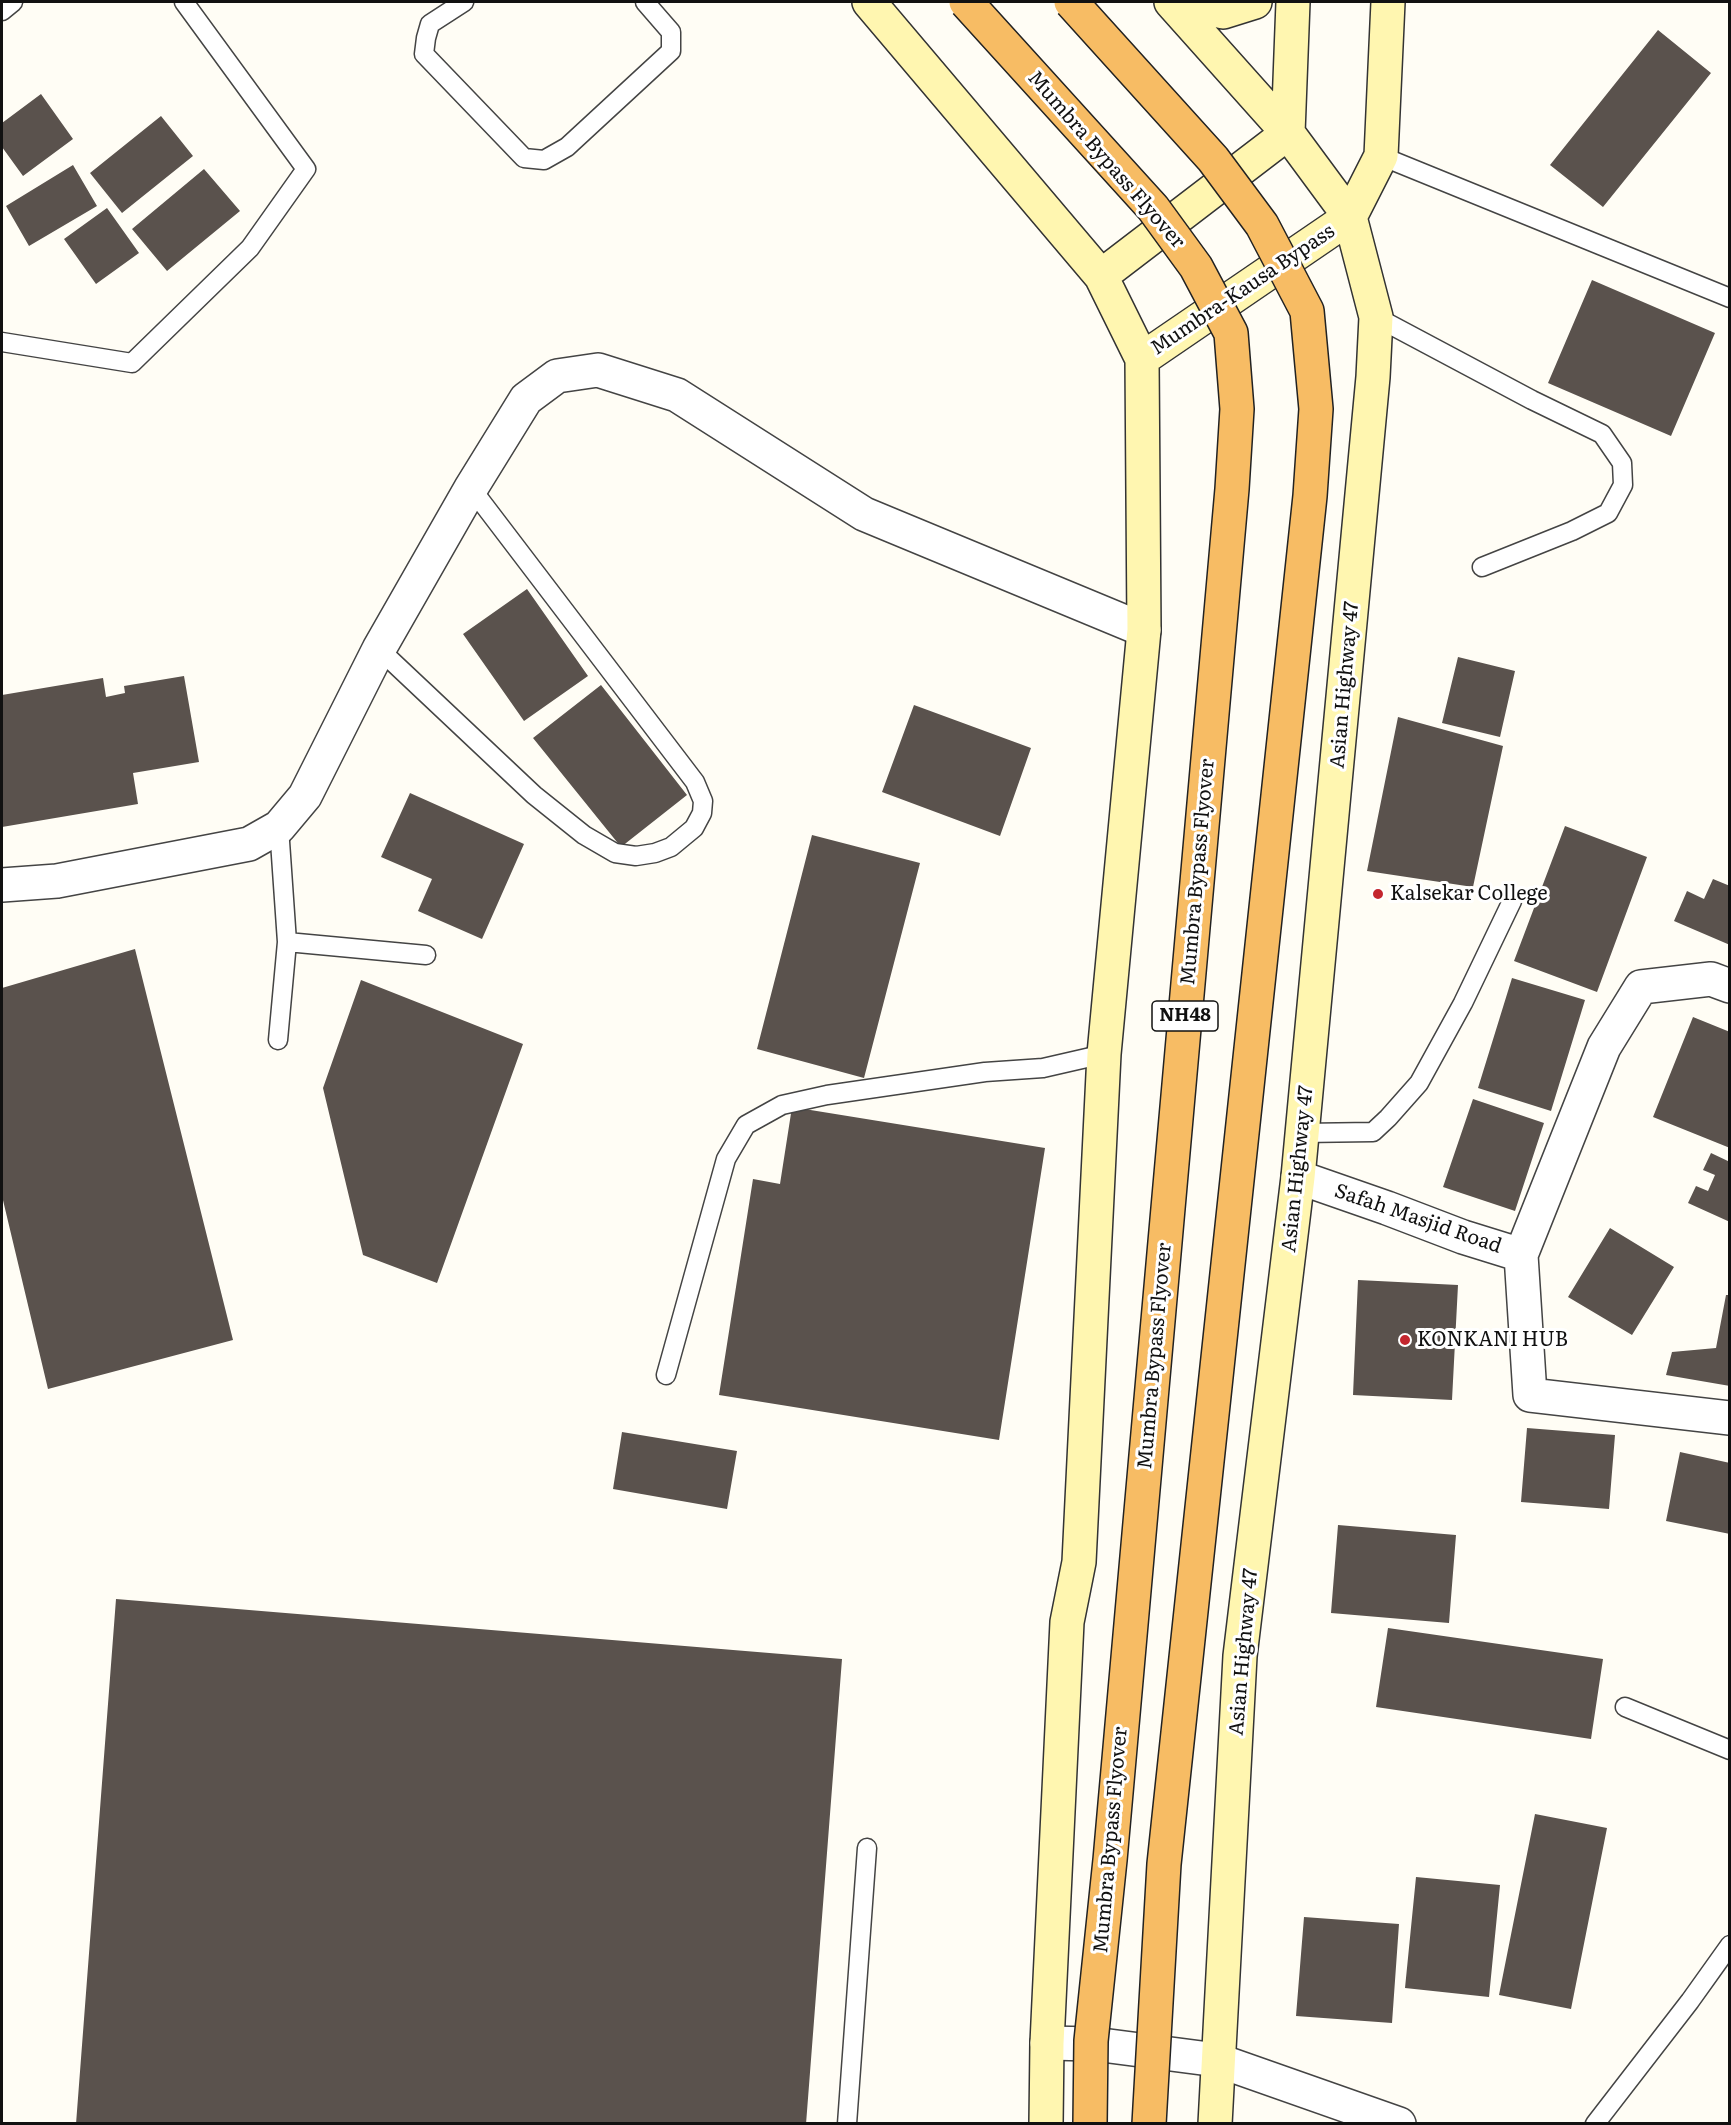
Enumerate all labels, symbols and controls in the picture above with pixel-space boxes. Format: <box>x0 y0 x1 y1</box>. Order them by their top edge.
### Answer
street label: Mumbra Bypass Flyover <box>1022 66 1190 254</box>
street label: Mumbra-Kausa Bypass <box>1146 219 1340 361</box>
street label: Asian Highway 47 <box>1326 600 1364 770</box>
street label: Mumbra Bypass Flyover <box>1176 758 1220 986</box>
place label: Kalsekar College <box>1390 882 1548 906</box>
marker: Kalsekar College <box>1371 887 1385 901</box>
road number: NH48 <box>1152 1001 1218 1031</box>
street label: Asian Highway 47 <box>1277 1084 1319 1254</box>
street label: Safah Masjid Road <box>1331 1179 1505 1259</box>
street label: Mumbra Bypass Flyover <box>1133 1242 1177 1470</box>
place label: KONKANI HUB <box>1417 1328 1568 1352</box>
marker: KONKANI HUB <box>1398 1333 1412 1347</box>
street label: Asian Highway 47 <box>1225 1567 1263 1737</box>
street label: Mumbra Bypass Flyover <box>1089 1726 1133 1954</box>

